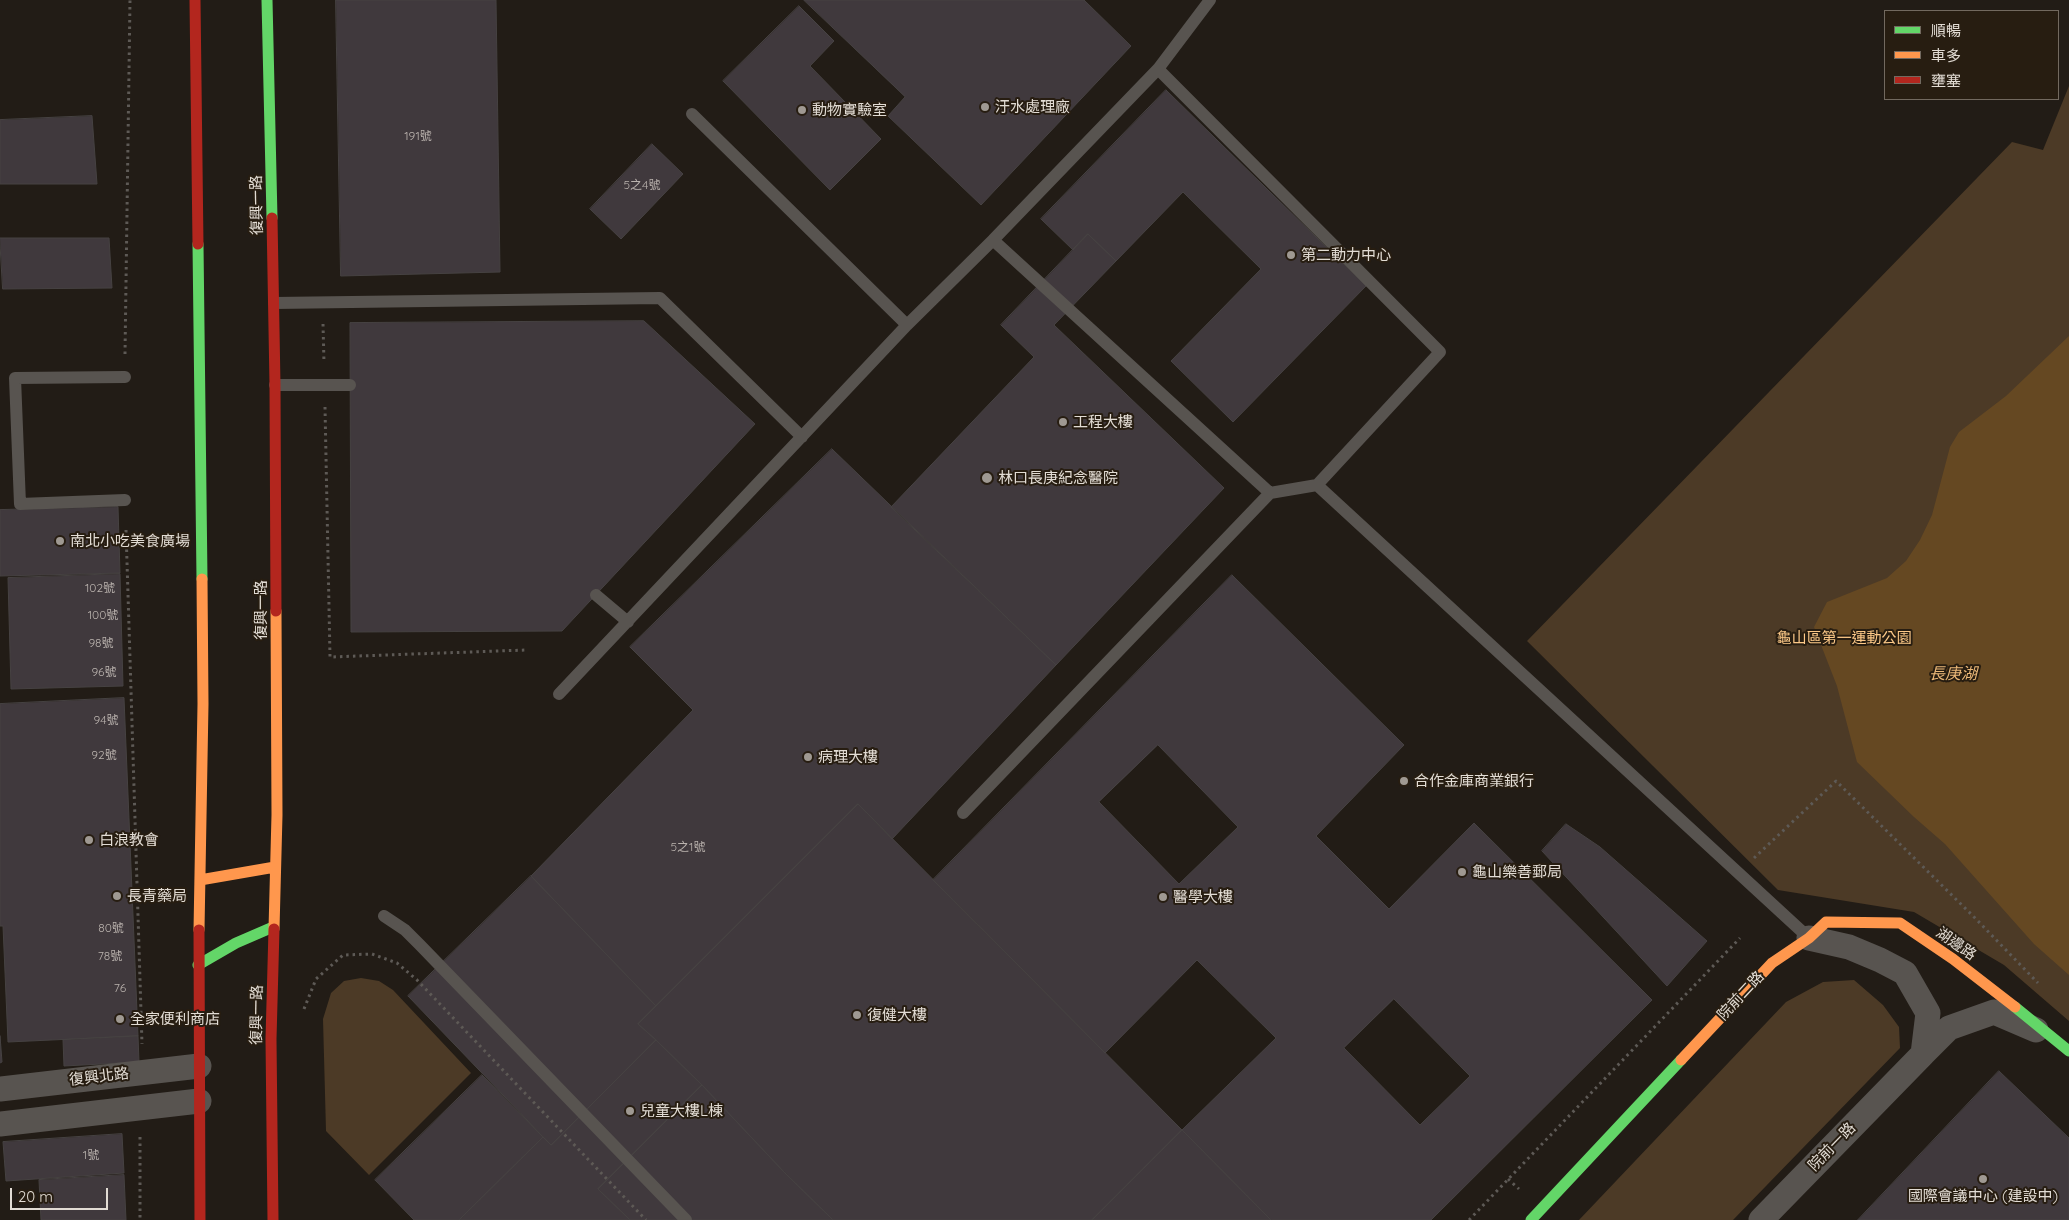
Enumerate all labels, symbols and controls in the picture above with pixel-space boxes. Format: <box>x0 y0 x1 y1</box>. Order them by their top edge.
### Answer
legend <box>1884 10 2059 100</box>
text: 順暢 <box>1931 21 1961 40</box>
text: 車多 <box>1931 46 1961 65</box>
text: 壅塞 <box>1931 71 1961 90</box>
place label: 汙水處理廠 <box>995 98 1070 116</box>
place label: 動物實驗室 <box>812 101 887 119</box>
marker: 汙水處理廠 <box>979 101 991 113</box>
marker: 動物實驗室 <box>796 104 808 116</box>
house number: 191號 <box>404 129 432 143</box>
street label: 復興一路 <box>247 175 267 235</box>
house number: 5之4號 <box>624 178 660 192</box>
place label: 第二動力中心 <box>1301 246 1391 264</box>
marker: 第二動力中心 <box>1285 249 1297 261</box>
place label: 工程大樓 <box>1073 413 1133 431</box>
marker: 工程大樓 <box>1057 416 1069 428</box>
place label: 林口長庚紀念醫院 <box>998 469 1118 487</box>
marker: 林口長庚紀念醫院 <box>980 471 994 485</box>
place label: 南北小吃美食廣場 <box>70 532 190 550</box>
marker: 南北小吃美食廣場 <box>54 535 66 547</box>
street label: 復興一路 <box>252 580 270 640</box>
house number: 102號 <box>85 581 115 595</box>
house number: 100號 <box>88 608 118 622</box>
park label: 龜山區第一運動公園 <box>1777 629 1911 647</box>
house number: 98號 <box>88 636 114 650</box>
water label: 長庚湖 <box>1929 664 1977 684</box>
house number: 96號 <box>91 665 117 679</box>
house number: 94號 <box>93 713 119 727</box>
house number: 92號 <box>91 748 117 762</box>
place label: 病理大樓 <box>818 748 878 766</box>
marker: 病理大樓 <box>802 751 814 763</box>
place label: 合作金庫商業銀行 <box>1414 772 1534 790</box>
marker: 合作金庫商業銀行 <box>1398 775 1410 787</box>
place label: 白浪教會 <box>99 831 159 849</box>
marker: 白浪教會 <box>83 834 95 846</box>
house number: 5之1號 <box>671 840 705 854</box>
place label: 龜山樂善郵局 <box>1472 863 1562 881</box>
marker: 龜山樂善郵局 <box>1456 866 1468 878</box>
place label: 長青藥局 <box>127 887 187 905</box>
place label: 醫學大樓 <box>1173 888 1233 906</box>
marker: 長青藥局 <box>111 890 123 902</box>
marker: 醫學大樓 <box>1157 891 1169 903</box>
house number: 80號 <box>98 921 124 935</box>
street label: 湖邊路 <box>1932 924 1980 964</box>
house number: 78號 <box>98 949 122 963</box>
street label: 院前二路 <box>1714 968 1768 1024</box>
house number: 76 <box>114 981 126 995</box>
street label: 復興一路 <box>247 985 267 1045</box>
place label: 復健大樓 <box>867 1006 927 1024</box>
marker: 復健大樓 <box>851 1009 863 1021</box>
place label: 全家便利商店 <box>130 1010 220 1028</box>
marker: 全家便利商店 <box>114 1013 126 1025</box>
street label: 復興北路 <box>68 1064 130 1090</box>
place label: 兒童大樓L棟 <box>640 1102 723 1120</box>
marker: 兒童大樓L棟 <box>624 1105 636 1117</box>
street label: 院前一路 <box>1805 1119 1859 1175</box>
house number: 1號 <box>83 1148 99 1162</box>
marker: 國際會議中心 (建設中) <box>1977 1173 1989 1185</box>
scale bar <box>12 1178 110 1210</box>
text: 20 m <box>18 1187 53 1206</box>
place label: 國際會議中心 (建設中) <box>1908 1187 2058 1205</box>

